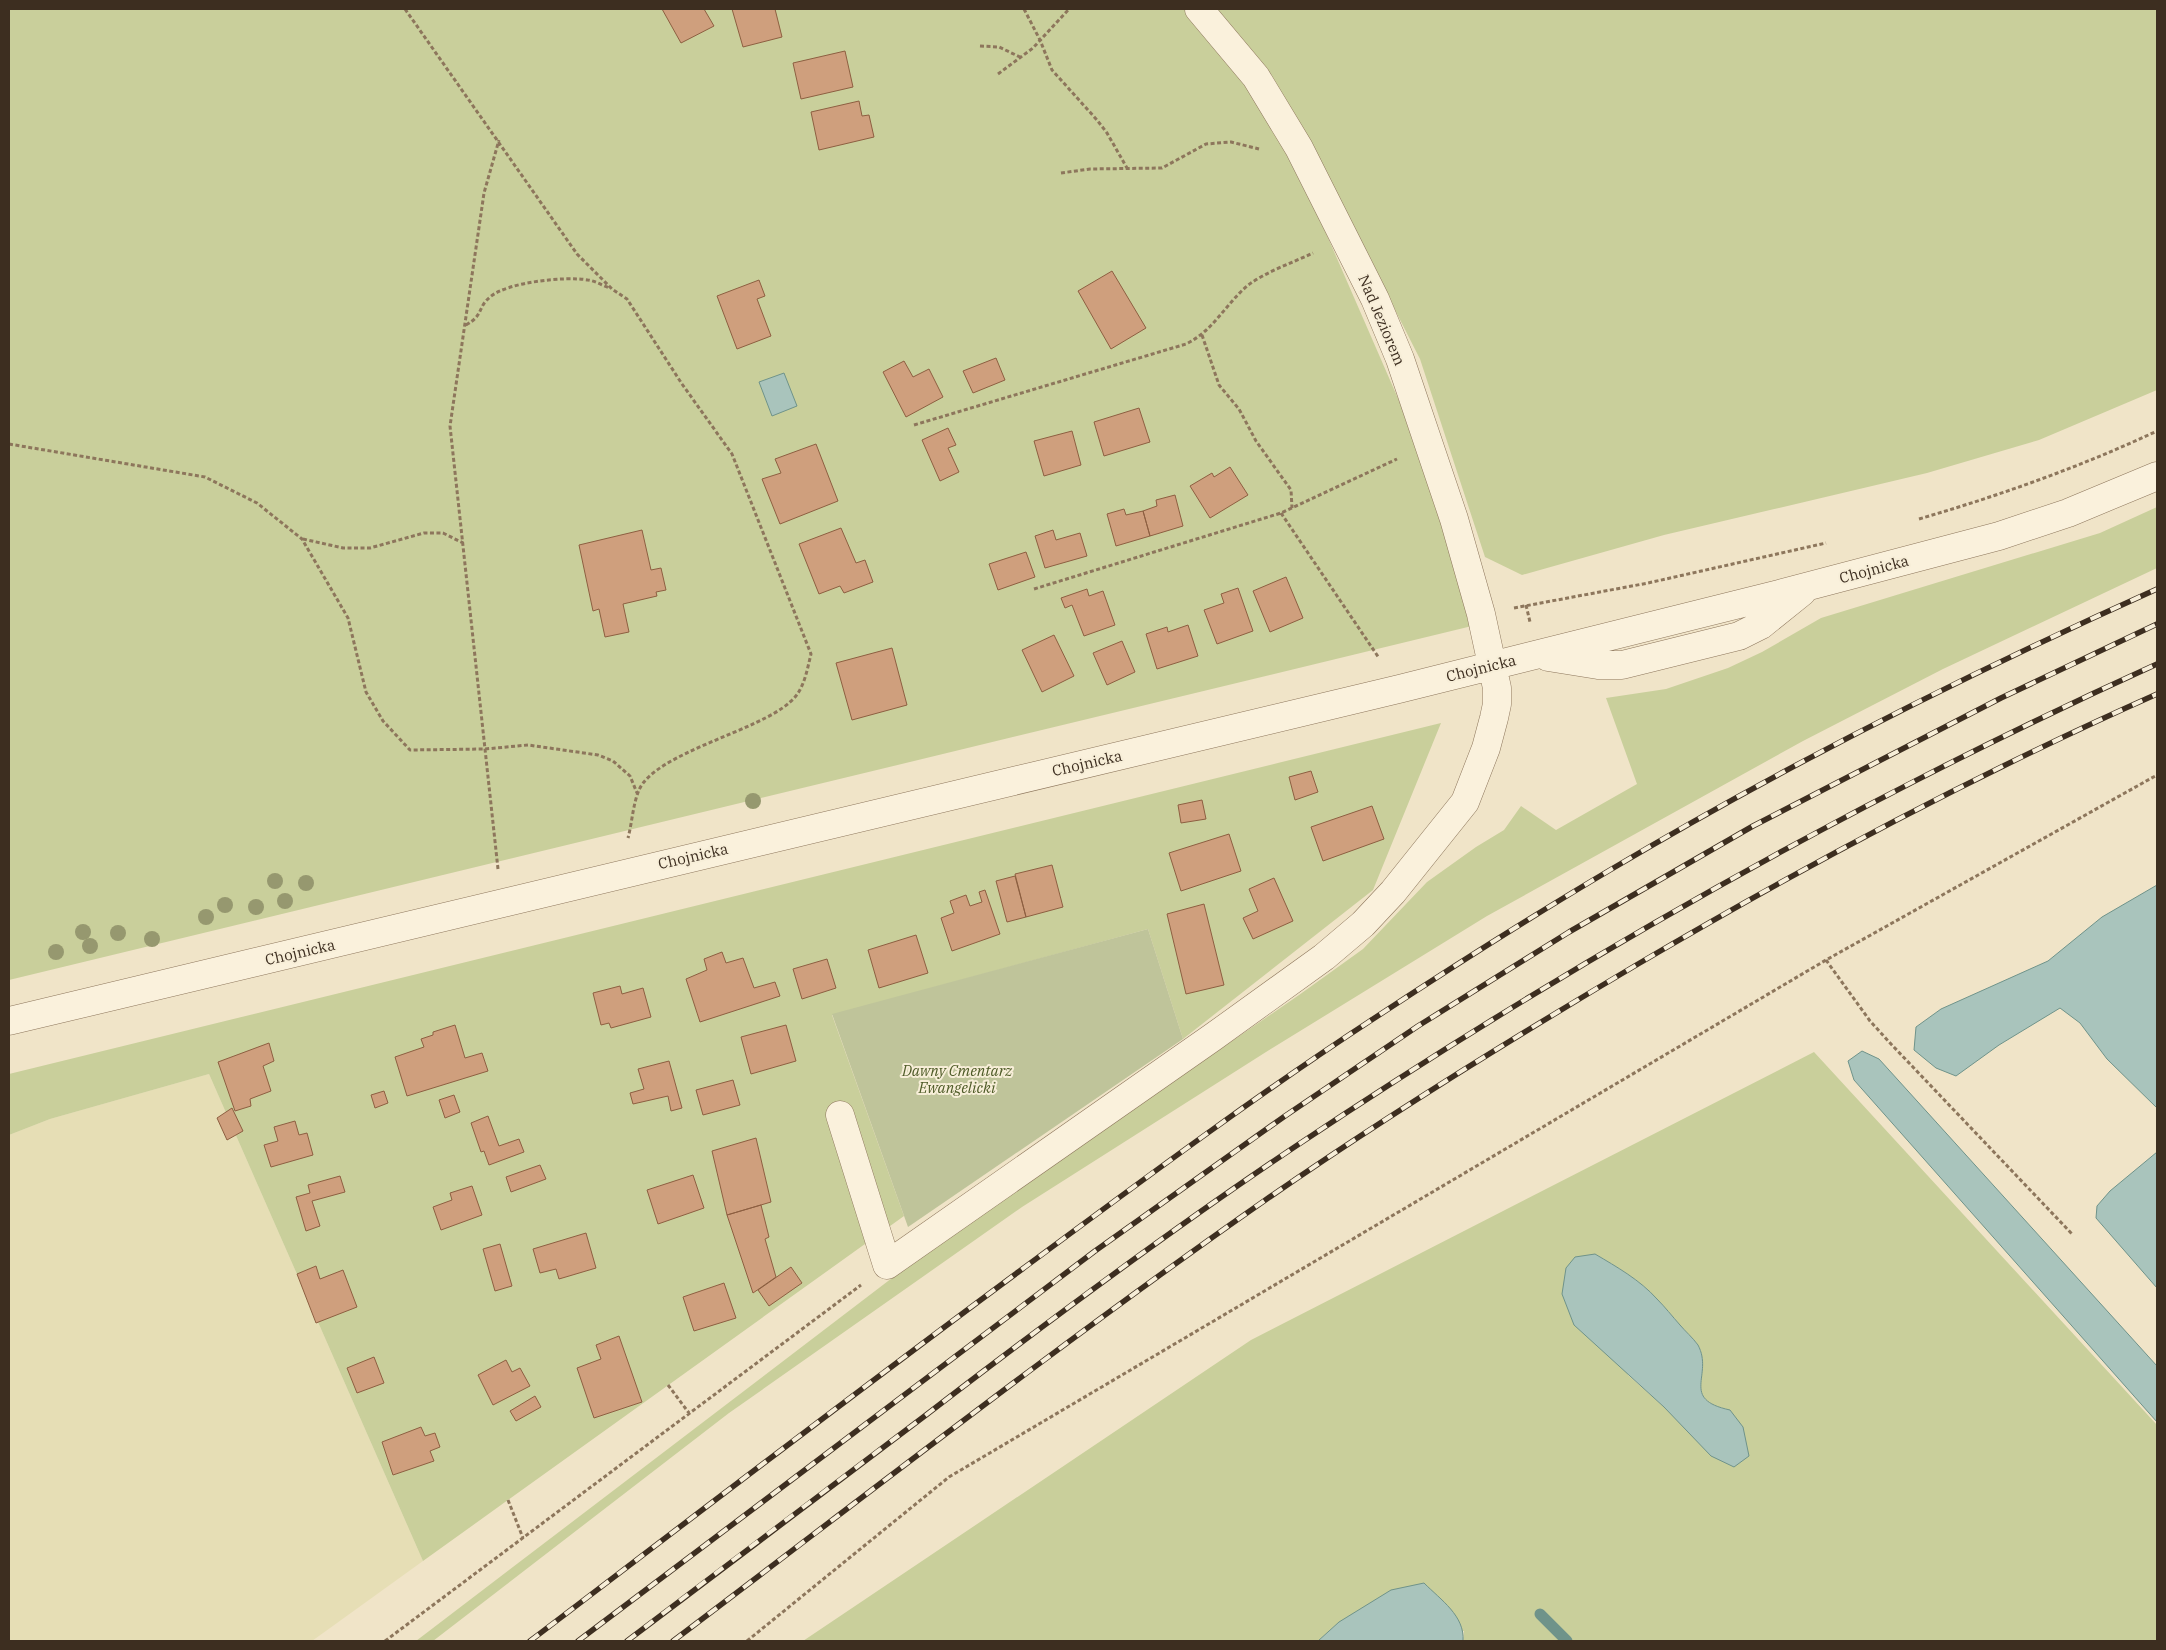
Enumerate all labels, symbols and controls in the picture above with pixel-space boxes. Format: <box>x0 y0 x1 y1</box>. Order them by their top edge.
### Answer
street label: Nad Jeziorem <box>1354 272 1410 368</box>
street label: Chojnicka <box>1837 551 1911 587</box>
street label: Chojnicka <box>1444 650 1518 686</box>
street label: Chojnicka <box>1050 746 1124 780</box>
street label: Chojnicka <box>656 839 730 873</box>
street label: Chojnicka <box>263 935 337 969</box>
park label: Dawny Cmentarz Ewangelicki <box>901 1061 1012 1097</box>

